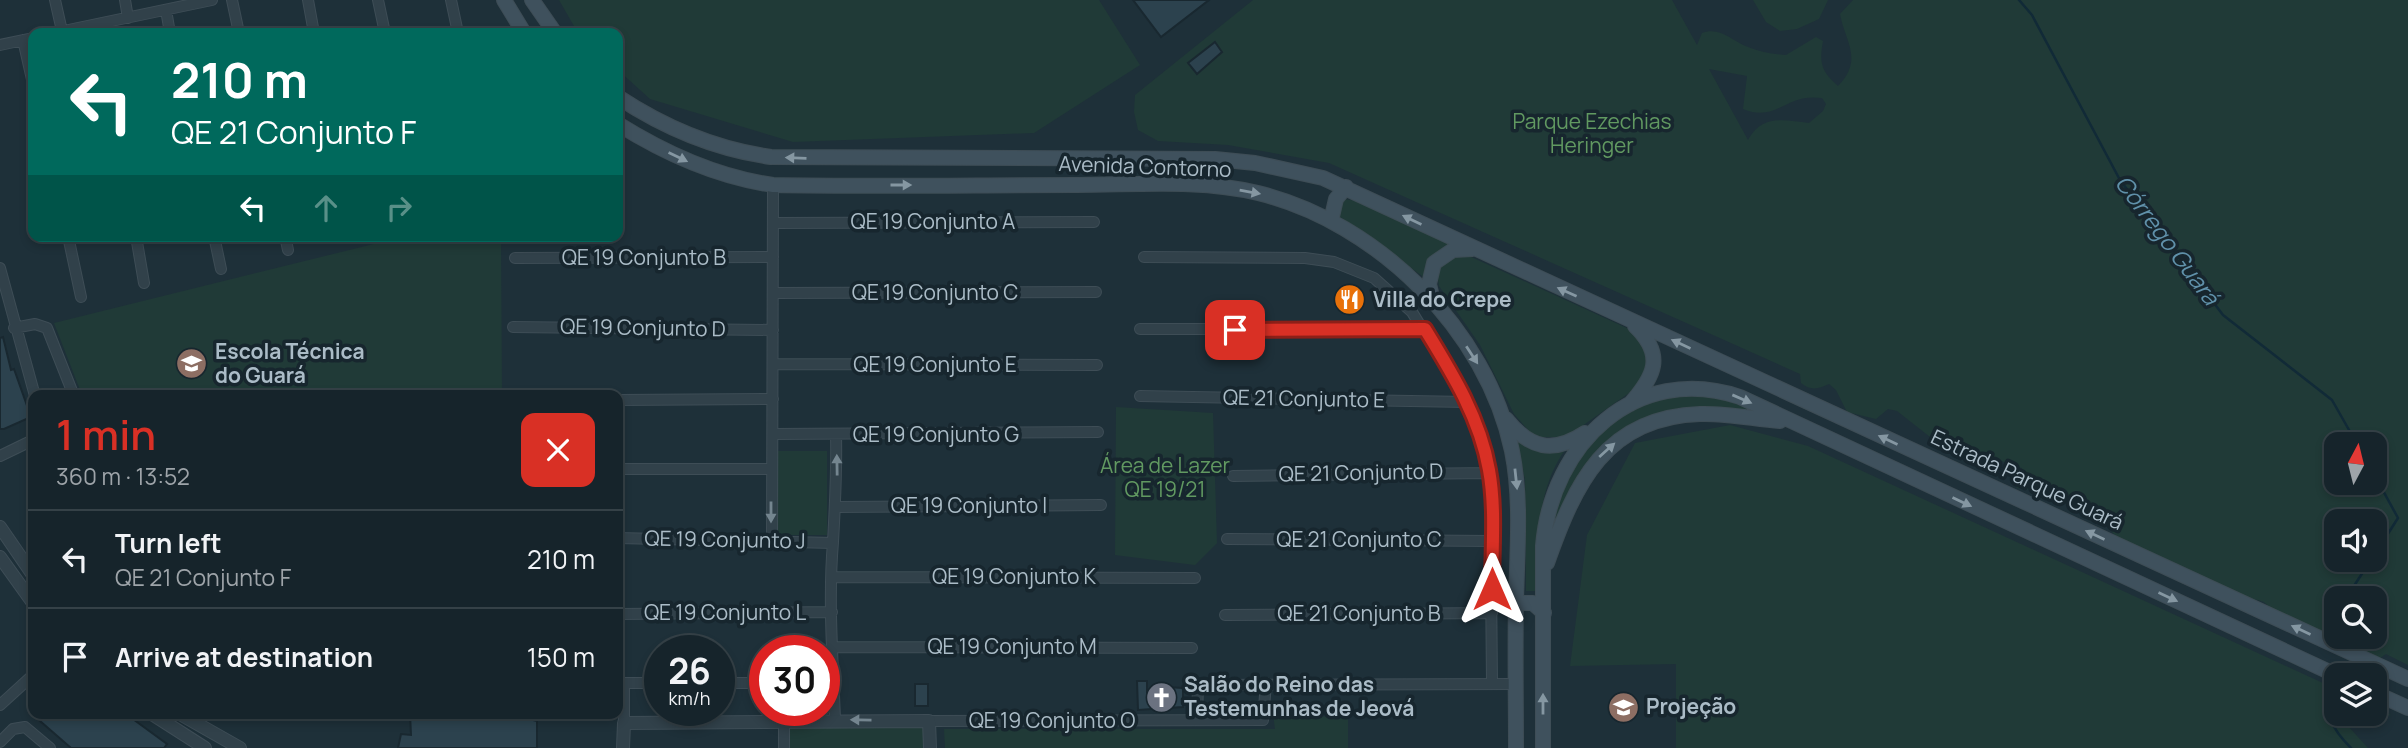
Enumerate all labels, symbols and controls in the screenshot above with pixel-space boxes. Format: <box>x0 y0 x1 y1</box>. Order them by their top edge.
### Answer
text: 210 m <box>171 46 308 113</box>
icon: left <box>56 56 147 147</box>
park label: Parque Ezechias Heringer <box>1512 107 1672 159</box>
text: QE 21 Conjunto F <box>171 110 416 154</box>
street label: Avenida Contorno <box>1058 149 1232 183</box>
one-way arrow <box>668 151 688 162</box>
one-way arrow <box>785 152 807 164</box>
water label: Córrego Guará <box>2108 168 2228 312</box>
one-way arrow <box>890 180 912 191</box>
one-way arrow <box>1239 187 1261 198</box>
icon: left <box>234 189 272 227</box>
icon: ahead <box>307 189 345 227</box>
icon: right <box>380 189 418 227</box>
street label: QE 19 Conjunto A <box>851 207 1015 235</box>
one-way arrow <box>1402 214 1422 225</box>
street label: QE 19 Conjunto B <box>562 243 726 271</box>
street label: QE 19 Conjunto C <box>852 278 1018 306</box>
restaurant icon: Villa do Crepe <box>1333 283 1367 317</box>
place label: Villa do Crepe <box>1373 285 1512 313</box>
one-way arrow <box>1556 286 1577 297</box>
pin <box>1205 300 1265 360</box>
icon: arrive <box>1216 311 1254 349</box>
street label: QE 19 Conjunto D <box>560 312 726 342</box>
place label: Escola Técnica do Guará <box>215 337 365 389</box>
one-way arrow <box>1671 339 1692 350</box>
one-way arrow <box>1465 345 1478 364</box>
school or university icon: Escola Técnica do Guará <box>175 347 209 381</box>
street label: QE 19 Conjunto E <box>853 350 1017 378</box>
street label: QE 21 Conjunto E <box>1223 383 1385 413</box>
one-way arrow <box>1732 393 1753 404</box>
text: 1 min <box>56 405 156 463</box>
button: close <box>521 413 595 487</box>
street label: QE 19 Conjunto G <box>853 420 1019 448</box>
street label: Estrada Parque Guará <box>1927 422 2128 536</box>
north arrow <box>2324 432 2387 495</box>
map controls <box>2324 432 2387 726</box>
one-way arrow <box>1878 434 1898 445</box>
one-way arrow <box>1598 442 1615 458</box>
park label: Área de Lazer QE 19/21 <box>1100 451 1230 503</box>
one-way arrow <box>831 453 843 475</box>
street label: QE 21 Conjunto D <box>1278 457 1444 487</box>
text: 360 m · 13:52 <box>56 460 190 492</box>
one-way arrow <box>1511 468 1522 490</box>
street label: QE 19 Conjunto I <box>891 491 1047 519</box>
one-way arrow <box>1952 496 1972 508</box>
one-way arrow <box>766 501 777 523</box>
button: sound <box>2324 509 2387 572</box>
street label: QE 19 Conjunto J <box>644 524 806 554</box>
text: Turn left <box>115 525 222 561</box>
street label: QE 21 Conjunto C <box>1276 525 1442 553</box>
one-way arrow <box>2085 529 2105 541</box>
icon: left <box>56 540 94 578</box>
text: 210 m <box>527 541 595 577</box>
position arrow <box>1455 552 1529 626</box>
text: QE 21 Conjunto F <box>115 561 291 593</box>
street label: QE 19 Conjunto K <box>932 562 1097 590</box>
button: search <box>2324 586 2387 649</box>
one-way arrow <box>2158 591 2178 603</box>
street label: QE 19 Conjunto L <box>644 598 806 626</box>
street label: QE 21 Conjunto B <box>1277 599 1441 627</box>
one-way arrow <box>2291 624 2312 635</box>
street label: QE 19 Conjunto M <box>927 632 1097 660</box>
speed limit sign: 30 <box>749 635 840 726</box>
icon: arrive <box>56 638 94 676</box>
text: Arrive at destination <box>115 639 373 675</box>
text: 150 m <box>527 639 595 675</box>
text: 26 <box>668 647 711 695</box>
button: layers <box>2324 663 2387 726</box>
place label: Salão do Reino das Testemunhas de Jeová <box>1184 670 1414 722</box>
church icon: Salão do Reino das Testemunhas de Jeová <box>1144 680 1178 714</box>
text: km/h <box>669 686 710 710</box>
school or university icon: Projeção <box>1606 690 1640 724</box>
one-way arrow <box>1537 692 1549 714</box>
place label: Projeção <box>1646 692 1736 720</box>
street label: QE 19 Conjunto O <box>969 706 1135 734</box>
one-way arrow <box>849 715 871 726</box>

